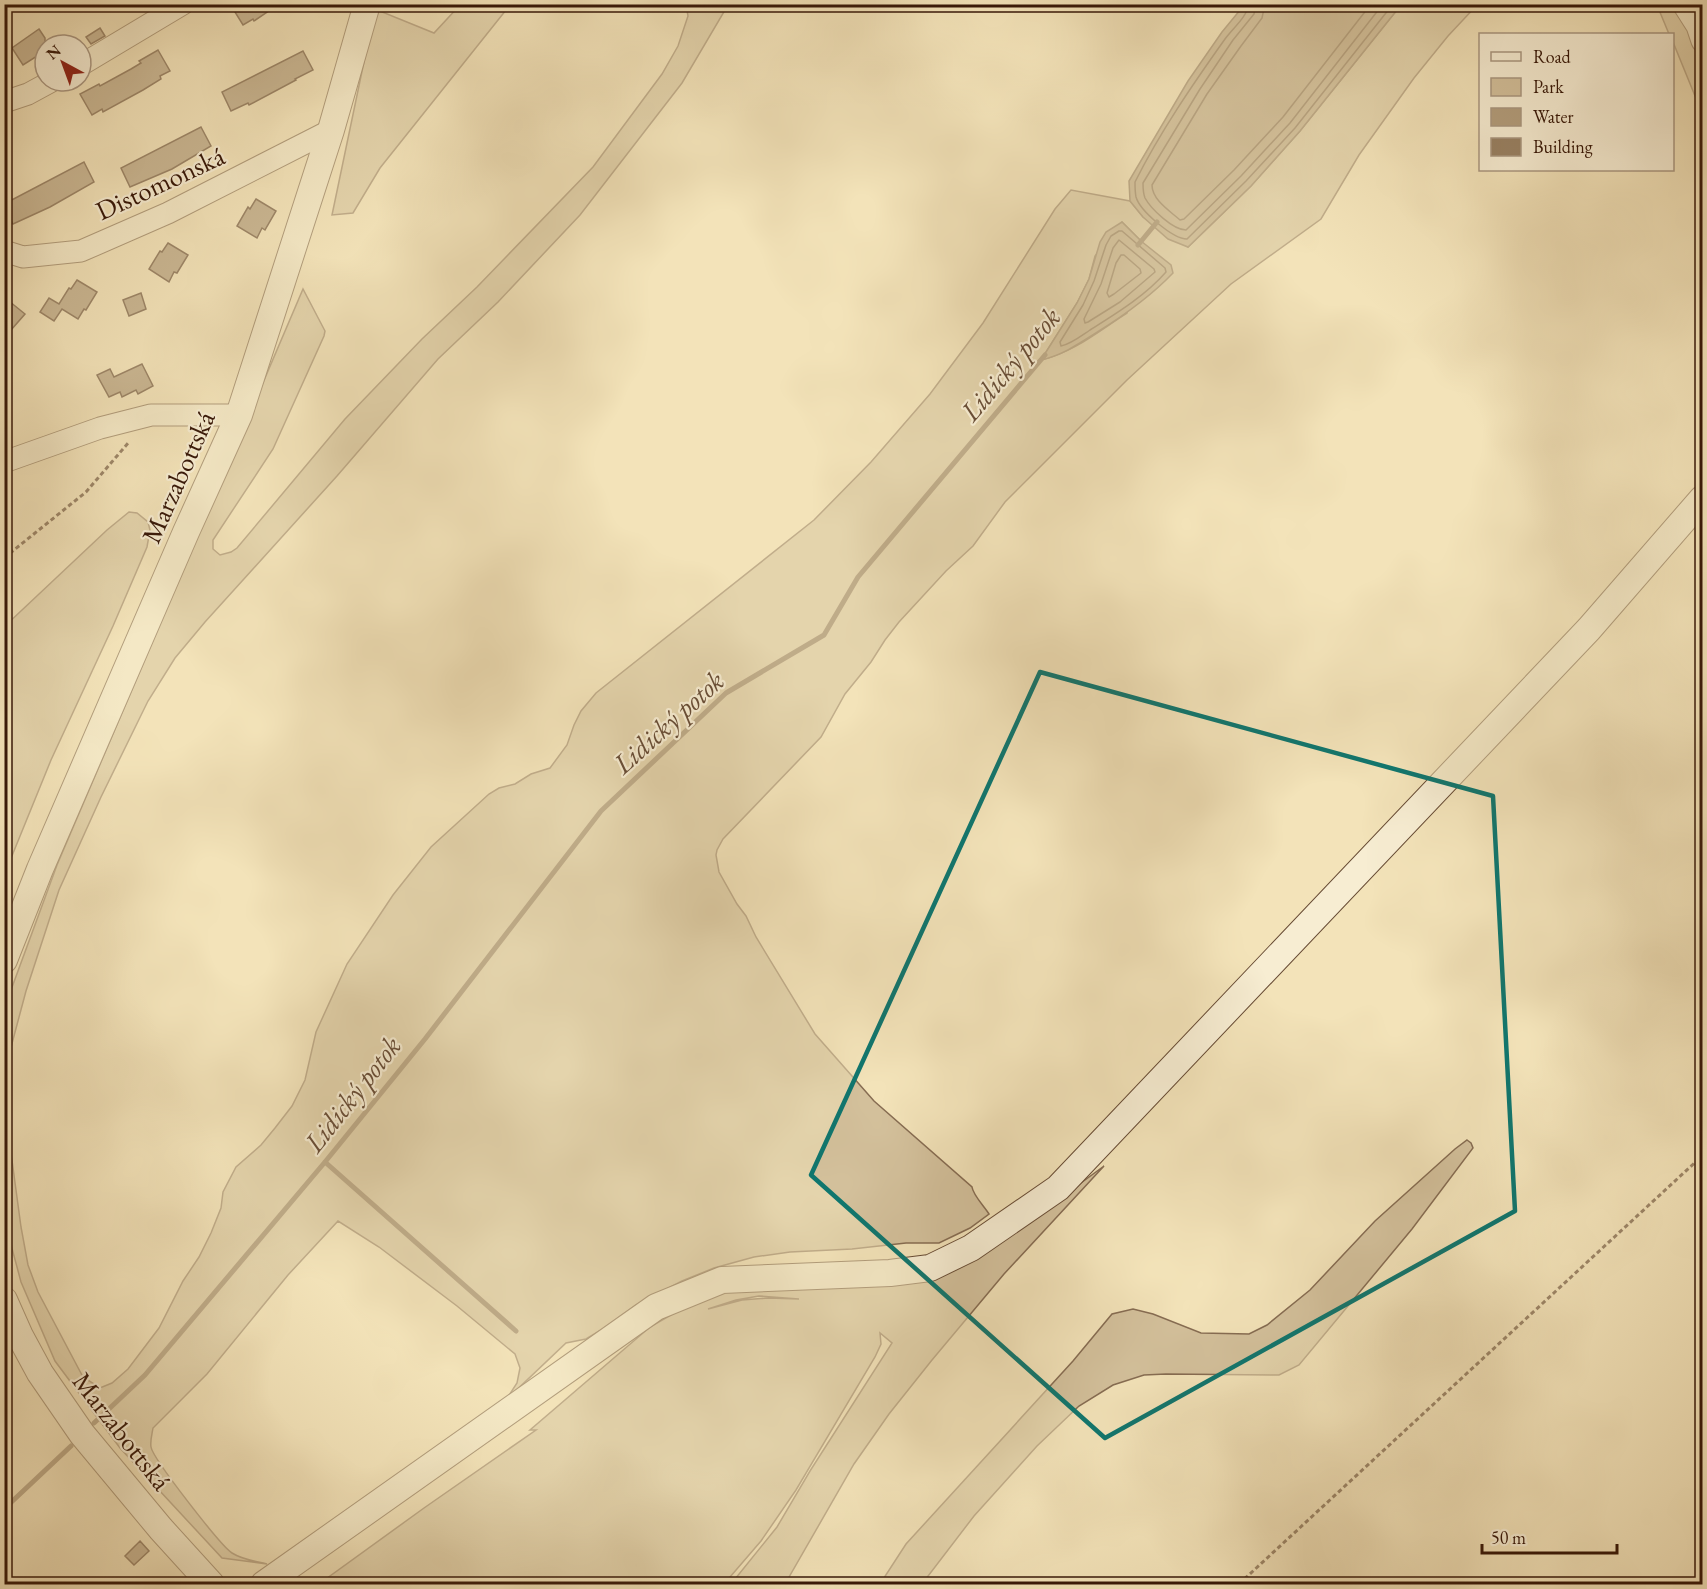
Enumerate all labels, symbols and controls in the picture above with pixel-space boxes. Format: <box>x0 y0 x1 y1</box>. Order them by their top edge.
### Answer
north arrow <box>33 33 93 93</box>
legend <box>1479 33 1674 171</box>
text: N <box>42 40 65 64</box>
text: Road <box>1533 45 1572 68</box>
text: Park <box>1533 75 1564 98</box>
text: Water <box>1533 105 1574 128</box>
text: Building <box>1533 135 1593 158</box>
street label: Distomonská <box>90 138 230 228</box>
water label: Lidický potok <box>951 299 1068 429</box>
street label: Marzabottská <box>133 405 223 548</box>
water label: Lidický potok <box>604 662 731 782</box>
water label: Lidický potok <box>295 1028 409 1160</box>
street label: Marzabottská <box>65 1365 179 1497</box>
scale bar <box>1482 1517 1617 1555</box>
text: 50 m <box>1491 1526 1526 1549</box>

